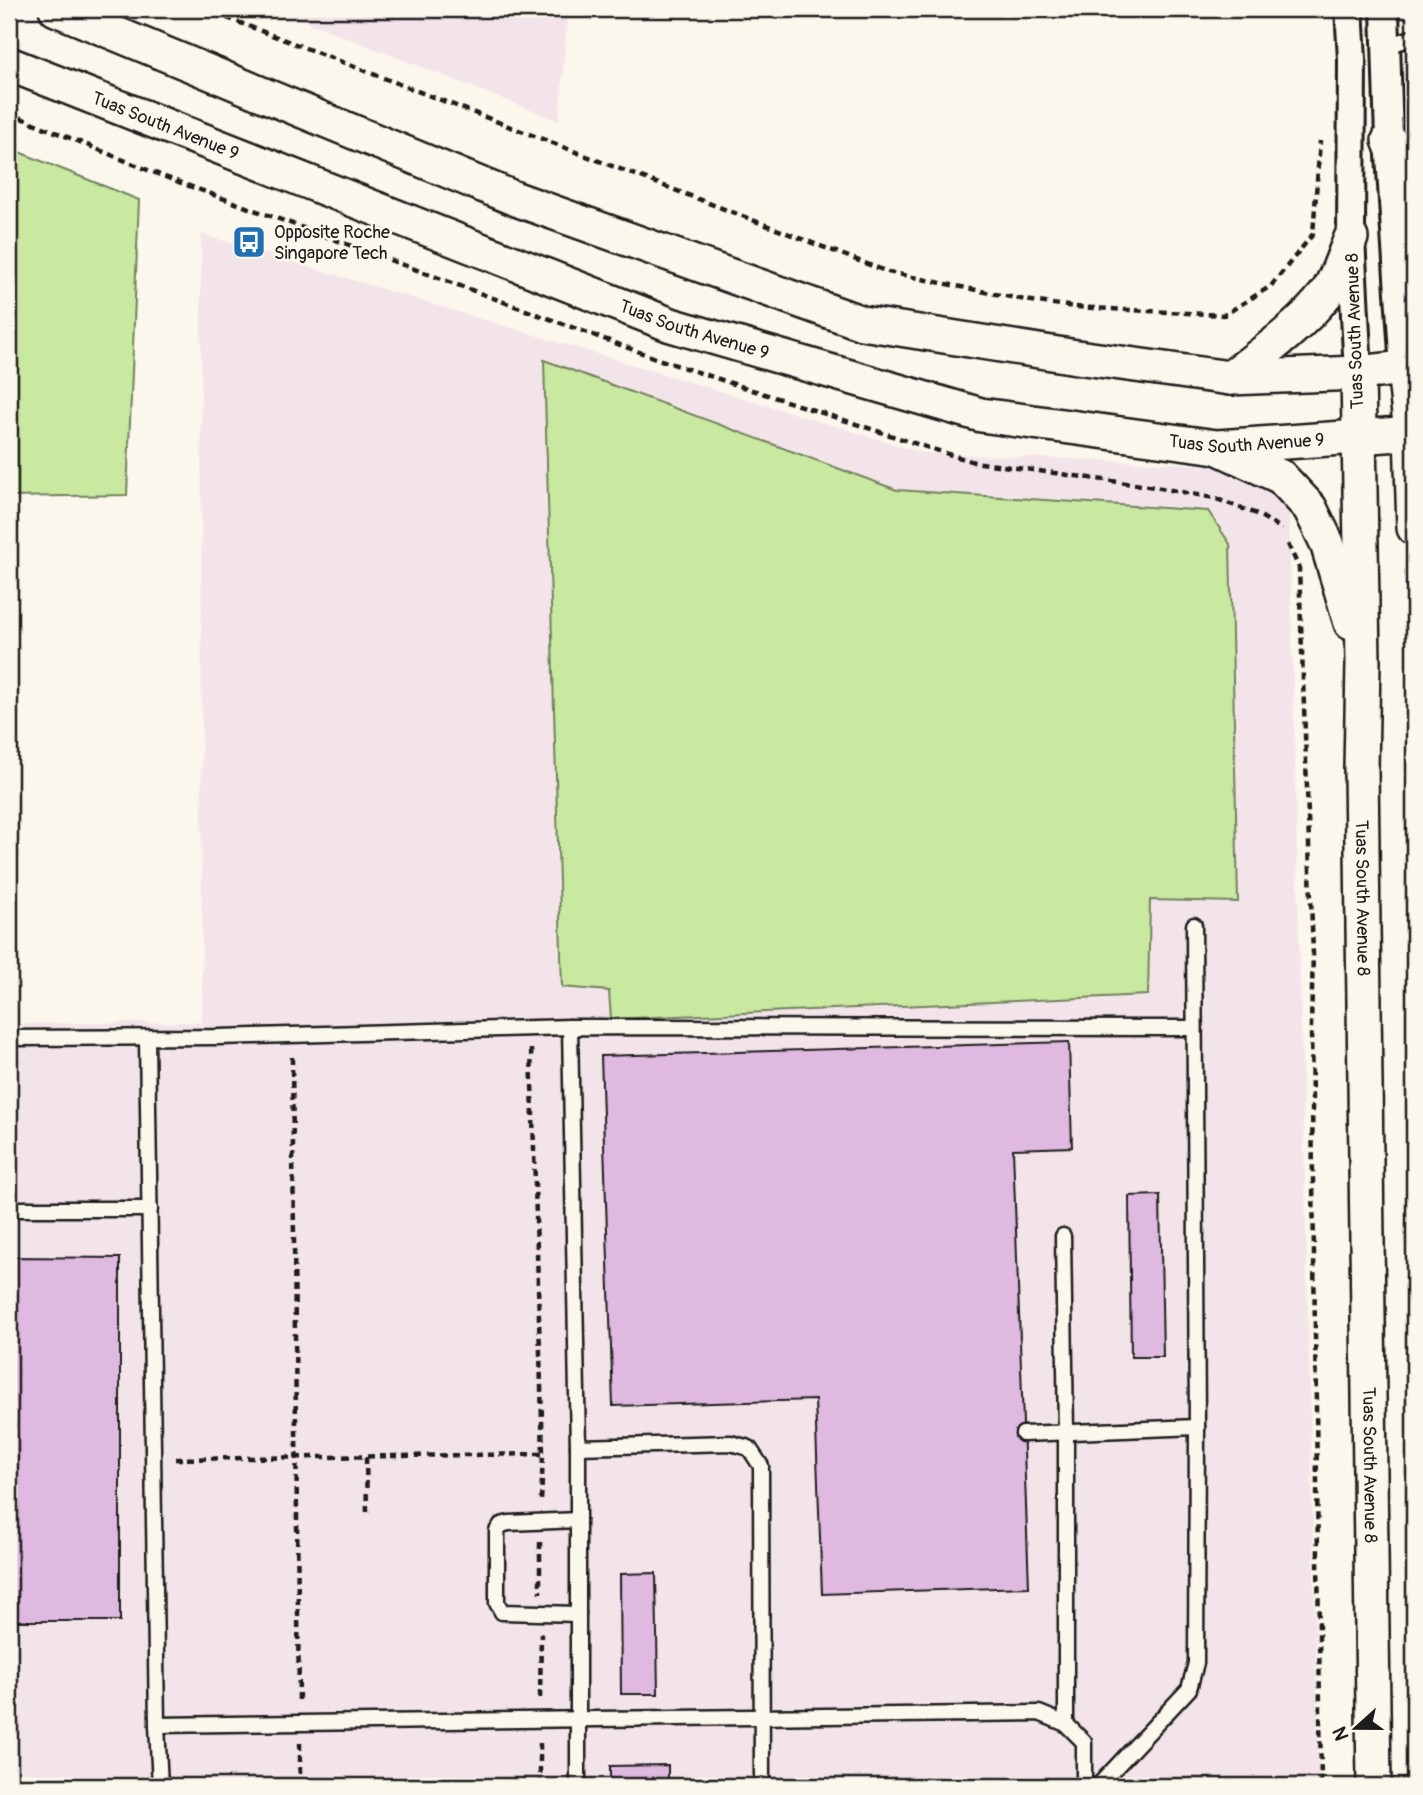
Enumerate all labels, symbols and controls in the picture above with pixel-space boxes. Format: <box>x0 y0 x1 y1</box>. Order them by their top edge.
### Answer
street label: Tuas South Avenue 9 <box>88 86 242 165</box>
place label: Opposite Roche Singapore Tech <box>274 221 390 265</box>
bus stop icon: Opposite Roche Singapore Tech <box>230 223 268 261</box>
street label: Tuas South Avenue 8 <box>1341 253 1369 409</box>
street label: Tuas South Avenue 9 <box>616 294 772 364</box>
street label: Tuas South Avenue 9 <box>1167 428 1325 458</box>
street label: Tuas South Avenue 8 <box>1350 820 1375 976</box>
street label: Tuas South Avenue 8 <box>1357 1387 1382 1543</box>
north arrow <box>1322 1694 1392 1764</box>
text: N <box>1328 1723 1355 1744</box>

